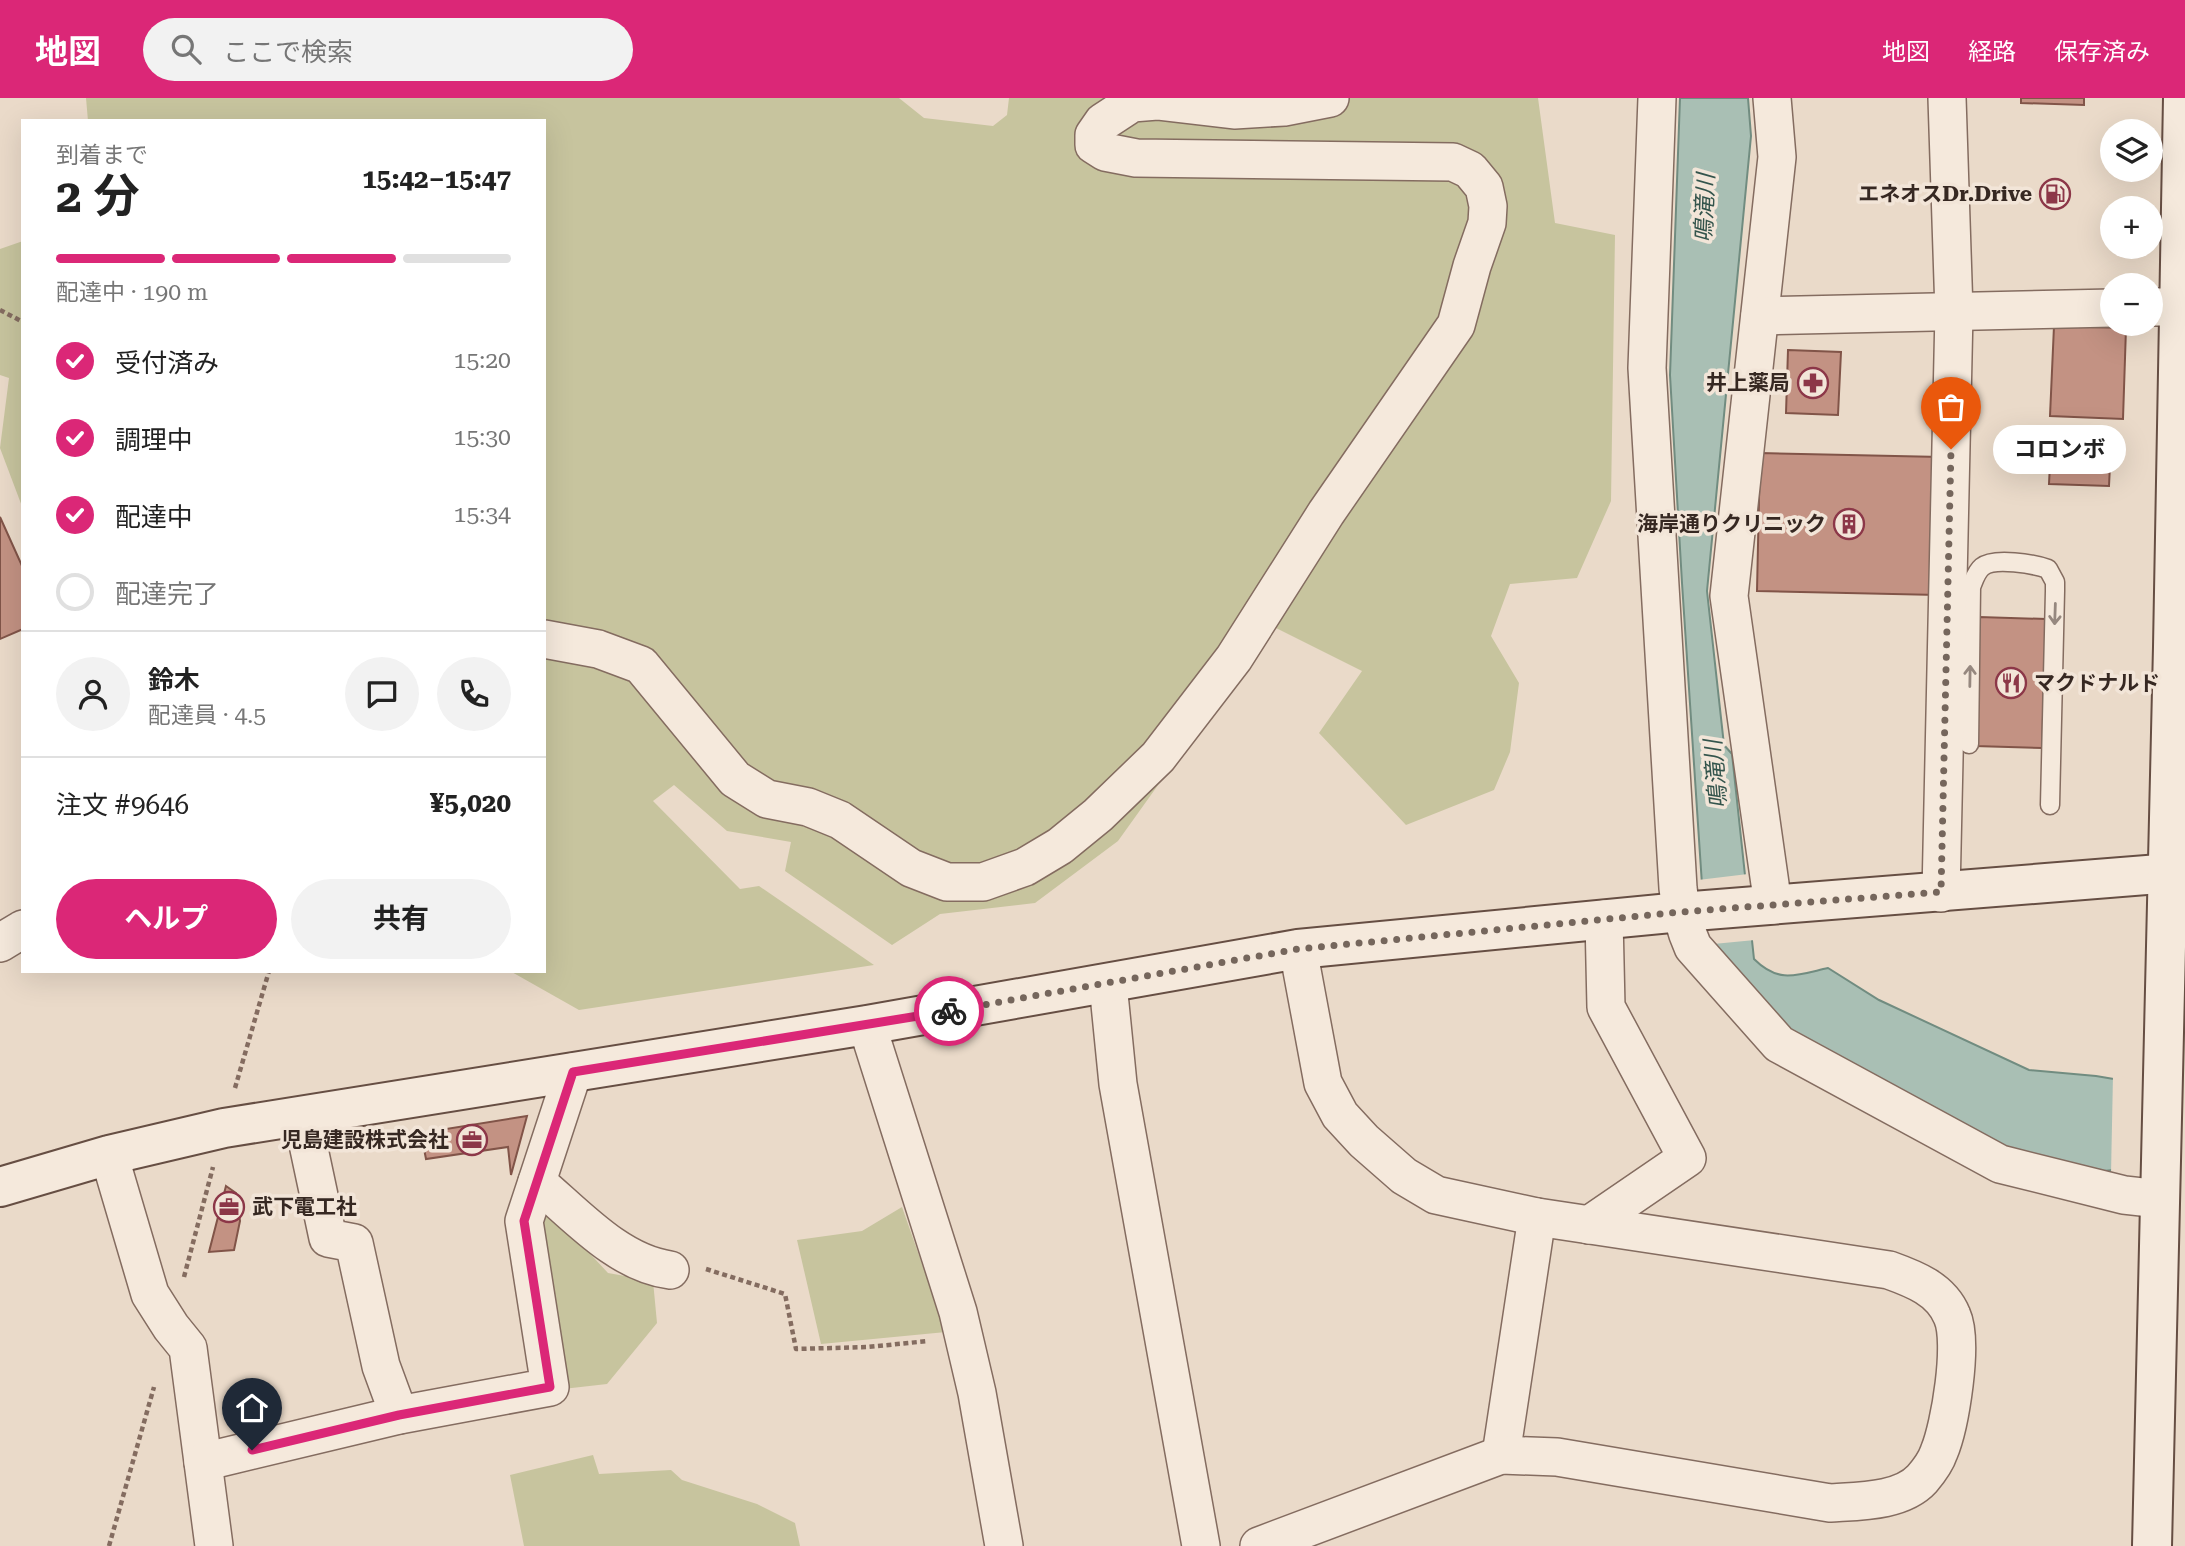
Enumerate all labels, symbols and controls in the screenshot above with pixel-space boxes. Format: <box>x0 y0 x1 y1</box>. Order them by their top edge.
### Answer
search box <box>143 18 633 81</box>
icon: search <box>167 30 205 68</box>
text: 地図 <box>35 32 101 71</box>
text: ここで検索 <box>223 37 353 67</box>
text: 地図 <box>1882 38 1930 66</box>
text: 経路 <box>1968 38 2016 66</box>
text: 保存済み <box>2054 38 2150 66</box>
map controls <box>2100 119 2163 336</box>
button: layers <box>2100 119 2163 182</box>
text: 到着まで <box>56 142 148 169</box>
text: 15:42–15:47 <box>362 164 511 194</box>
text: 2 分 <box>56 169 139 223</box>
water label: 鳴滝川 <box>1690 170 1720 243</box>
fuel station icon: エネオスDr.Drive <box>2038 177 2072 211</box>
place label: エネオスDr.Drive <box>1858 182 2032 206</box>
button: + <box>2100 196 2163 259</box>
button: − <box>2100 273 2163 336</box>
text: 配達中 · 190 m <box>56 279 208 306</box>
icon: check <box>56 342 94 380</box>
text: 15:20 <box>454 347 511 374</box>
text: 受付済み <box>115 348 219 378</box>
pharmacy icon: 井上薬局 <box>1796 366 1830 400</box>
place label: 井上薬局 <box>1706 371 1790 395</box>
pin <box>1921 377 1981 449</box>
icon: bag <box>1932 388 1970 426</box>
icon: check <box>56 419 94 457</box>
text: 15:30 <box>454 424 511 451</box>
callout: コロンボ <box>1993 424 2126 474</box>
text: 調理中 <box>115 425 193 455</box>
text: コロンボ <box>2014 436 2106 463</box>
icon: check <box>56 496 94 534</box>
text: 15:34 <box>454 501 511 528</box>
text: 配達中 <box>115 502 193 532</box>
building icon: 海岸通りクリニック <box>1832 507 1866 541</box>
place label: 海岸通りクリニック <box>1637 512 1826 536</box>
text: 配達完了 <box>115 579 219 609</box>
one-way arrow <box>2048 602 2061 625</box>
button: person <box>56 657 130 731</box>
button: chat <box>345 657 419 731</box>
button: phone <box>437 657 511 731</box>
text: 鈴木 <box>148 665 200 695</box>
one-way arrow <box>1963 665 1977 688</box>
restaurant icon: マクドナルド <box>1994 666 2028 700</box>
place label: マクドナルド <box>2034 671 2160 695</box>
text: 配達員 · 4.5 <box>148 702 266 729</box>
water label: 鳴滝川 <box>1699 735 1732 810</box>
text: ¥5,020 <box>430 788 511 818</box>
text: 注文 #9646 <box>56 790 189 820</box>
button: ヘルプ <box>56 879 277 959</box>
button: 共有 <box>291 879 511 959</box>
courier <box>914 976 984 1046</box>
icon: bike <box>930 992 968 1030</box>
office icon: 児島建設株式会社 <box>455 1123 489 1157</box>
place label: 児島建設株式会社 <box>281 1128 449 1152</box>
office icon: 武下電工社 <box>212 1190 246 1224</box>
place label: 武下電工社 <box>252 1195 357 1219</box>
pin <box>222 1378 282 1450</box>
icon: home <box>233 1389 271 1427</box>

